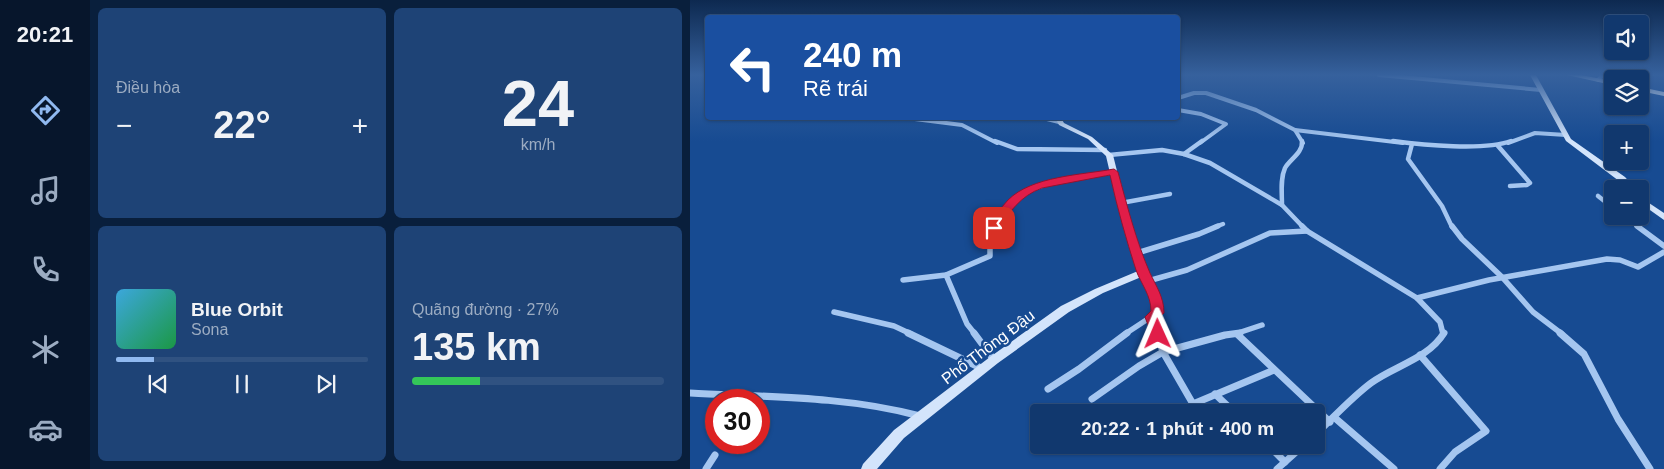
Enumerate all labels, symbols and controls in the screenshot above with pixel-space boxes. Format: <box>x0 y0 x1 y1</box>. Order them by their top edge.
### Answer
map controls <box>1604 15 1649 225</box>
button: sound <box>1604 15 1649 60</box>
text: 20:21 <box>17 22 73 47</box>
icon: left <box>720 35 785 100</box>
text: 240 m <box>803 35 902 74</box>
text: 24 <box>502 67 574 140</box>
button: layers <box>1604 70 1649 115</box>
text: Rẽ trái <box>803 76 868 101</box>
text: Điều hòa <box>116 79 180 96</box>
icon: directions <box>28 93 63 128</box>
text: 22° <box>213 104 271 146</box>
text: − <box>116 110 132 141</box>
text: + <box>352 110 368 141</box>
button: + <box>1604 125 1649 170</box>
text: km/h <box>521 136 555 153</box>
icon: music <box>28 173 63 208</box>
button: − <box>1604 180 1649 225</box>
pin <box>973 207 1015 249</box>
icon: arrive <box>980 214 1008 242</box>
icon: phone <box>28 252 63 287</box>
text: Blue Orbit <box>191 299 283 320</box>
text: Quãng đường · 27% <box>412 301 559 318</box>
street label: Phố Thông Đậu <box>938 307 1038 387</box>
position arrow <box>1131 307 1183 359</box>
text: Sona <box>191 321 228 338</box>
text: 135 km <box>412 326 541 368</box>
icon: climate <box>28 332 63 367</box>
icon: previous <box>144 370 172 398</box>
icon: pause <box>228 370 256 398</box>
icon: next <box>312 370 340 398</box>
speed limit sign: 30 <box>705 389 770 454</box>
icon: car <box>28 412 63 447</box>
text: 20:22 · 1 phút · 400 m <box>1081 418 1274 439</box>

